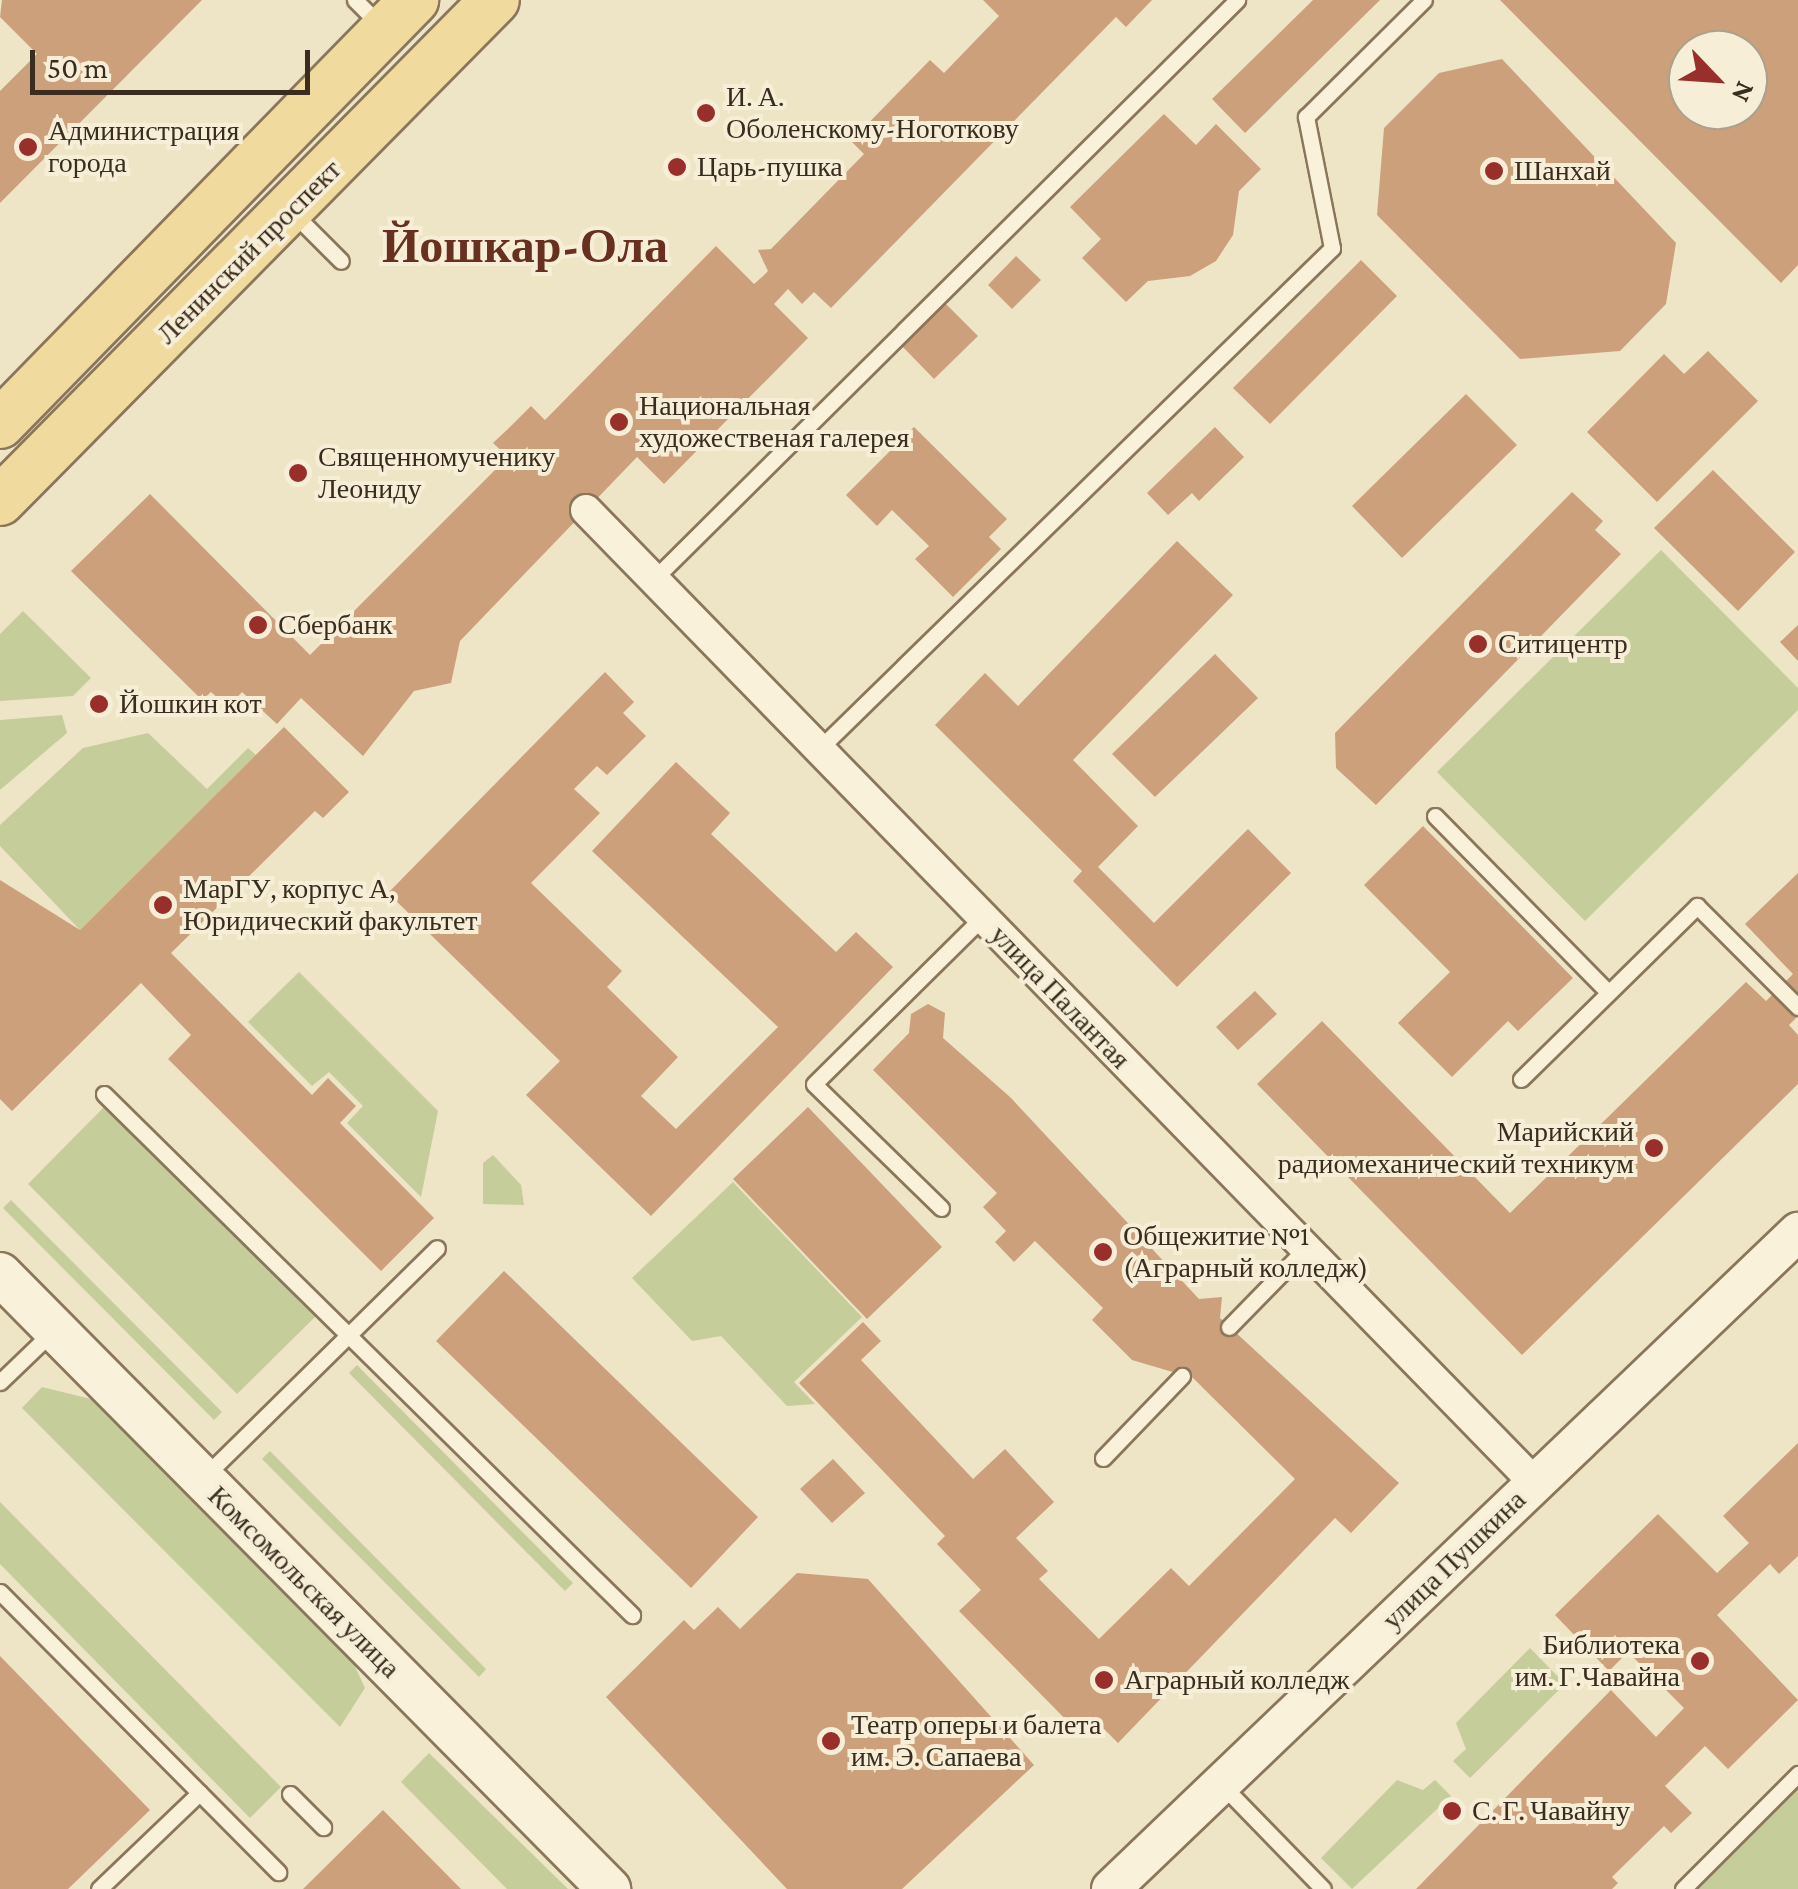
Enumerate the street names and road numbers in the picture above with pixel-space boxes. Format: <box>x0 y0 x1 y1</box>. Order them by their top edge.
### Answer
street label: Ленинский проспект <box>150 153 348 351</box>
street label: улица Палантая <box>983 918 1137 1076</box>
street label: Комсомольская улица <box>201 1479 407 1685</box>
street label: улица Пушкина <box>1375 1483 1533 1637</box>

